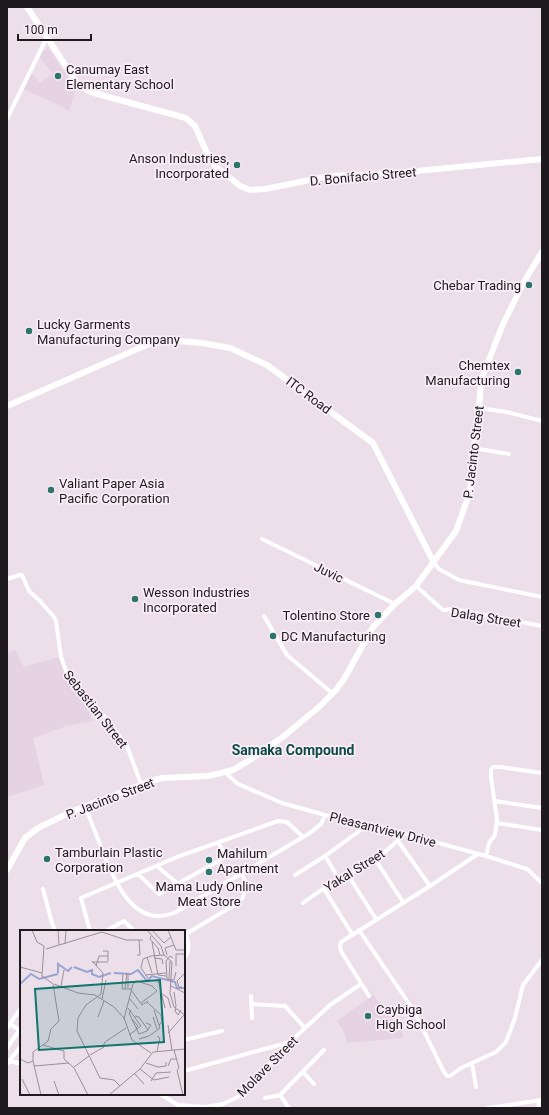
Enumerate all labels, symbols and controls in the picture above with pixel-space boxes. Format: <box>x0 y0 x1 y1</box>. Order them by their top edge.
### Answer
scale bar <box>18 16 91 42</box>
text: 100 m <box>24 23 58 37</box>
place label: Canumay East Elementary School <box>66 62 174 92</box>
marker: Canumay East Elementary School <box>53 71 63 81</box>
place label: Anson Industries, Incorporated <box>129 151 229 181</box>
marker: Anson Industries, Incorporated <box>232 160 242 170</box>
street label: D. Bonifacio Street <box>309 164 417 189</box>
place label: Chebar Trading <box>433 278 521 293</box>
marker: Chebar Trading <box>524 280 534 290</box>
place label: Lucky Garments Manufacturing Company <box>37 317 180 347</box>
marker: Lucky Garments Manufacturing Company <box>24 326 34 336</box>
place label: Chemtex Manufacturing <box>425 358 511 388</box>
marker: Chemtex Manufacturing <box>513 367 523 377</box>
street label: ITC Road <box>283 374 334 417</box>
street label: P. Jacinto Street <box>460 405 487 499</box>
place label: Valiant Paper Asia Pacific Corporation <box>59 476 170 506</box>
marker: Valiant Paper Asia Pacific Corporation <box>46 485 56 495</box>
street label: Juvic <box>312 559 346 586</box>
place label: Wesson Industries Incorporated <box>143 585 250 615</box>
marker: Wesson Industries Incorporated <box>130 594 140 604</box>
street label: Dalag Street <box>450 605 522 630</box>
place label: Tolentino Store <box>283 608 370 623</box>
marker: Tolentino Store <box>373 610 383 620</box>
place label: DC Manufacturing <box>281 629 386 644</box>
marker: DC Manufacturing <box>268 631 278 641</box>
street label: Sebastian Street <box>60 667 131 751</box>
district label: Samaka Compound <box>232 742 354 758</box>
street label: P. Jacinto Street <box>64 775 156 822</box>
street label: Pleasantview Drive <box>328 809 438 850</box>
place label: Tamburlain Plastic Corporation <box>55 845 163 875</box>
place label: Mahilum Apartment <box>217 846 279 876</box>
street label: Yakal Street <box>321 846 387 895</box>
marker: Tamburlain Plastic Corporation <box>42 854 52 864</box>
marker: Mahilum Apartment <box>204 855 214 865</box>
marker: Mama Ludy Online Meat Store <box>204 867 214 877</box>
place label: Mama Ludy Online Meat Store <box>155 879 263 909</box>
inset map <box>20 930 185 1095</box>
place label: Caybiga High School <box>376 1002 446 1032</box>
marker: Caybiga High School <box>363 1011 373 1021</box>
street label: Molave Street <box>234 1033 301 1100</box>

